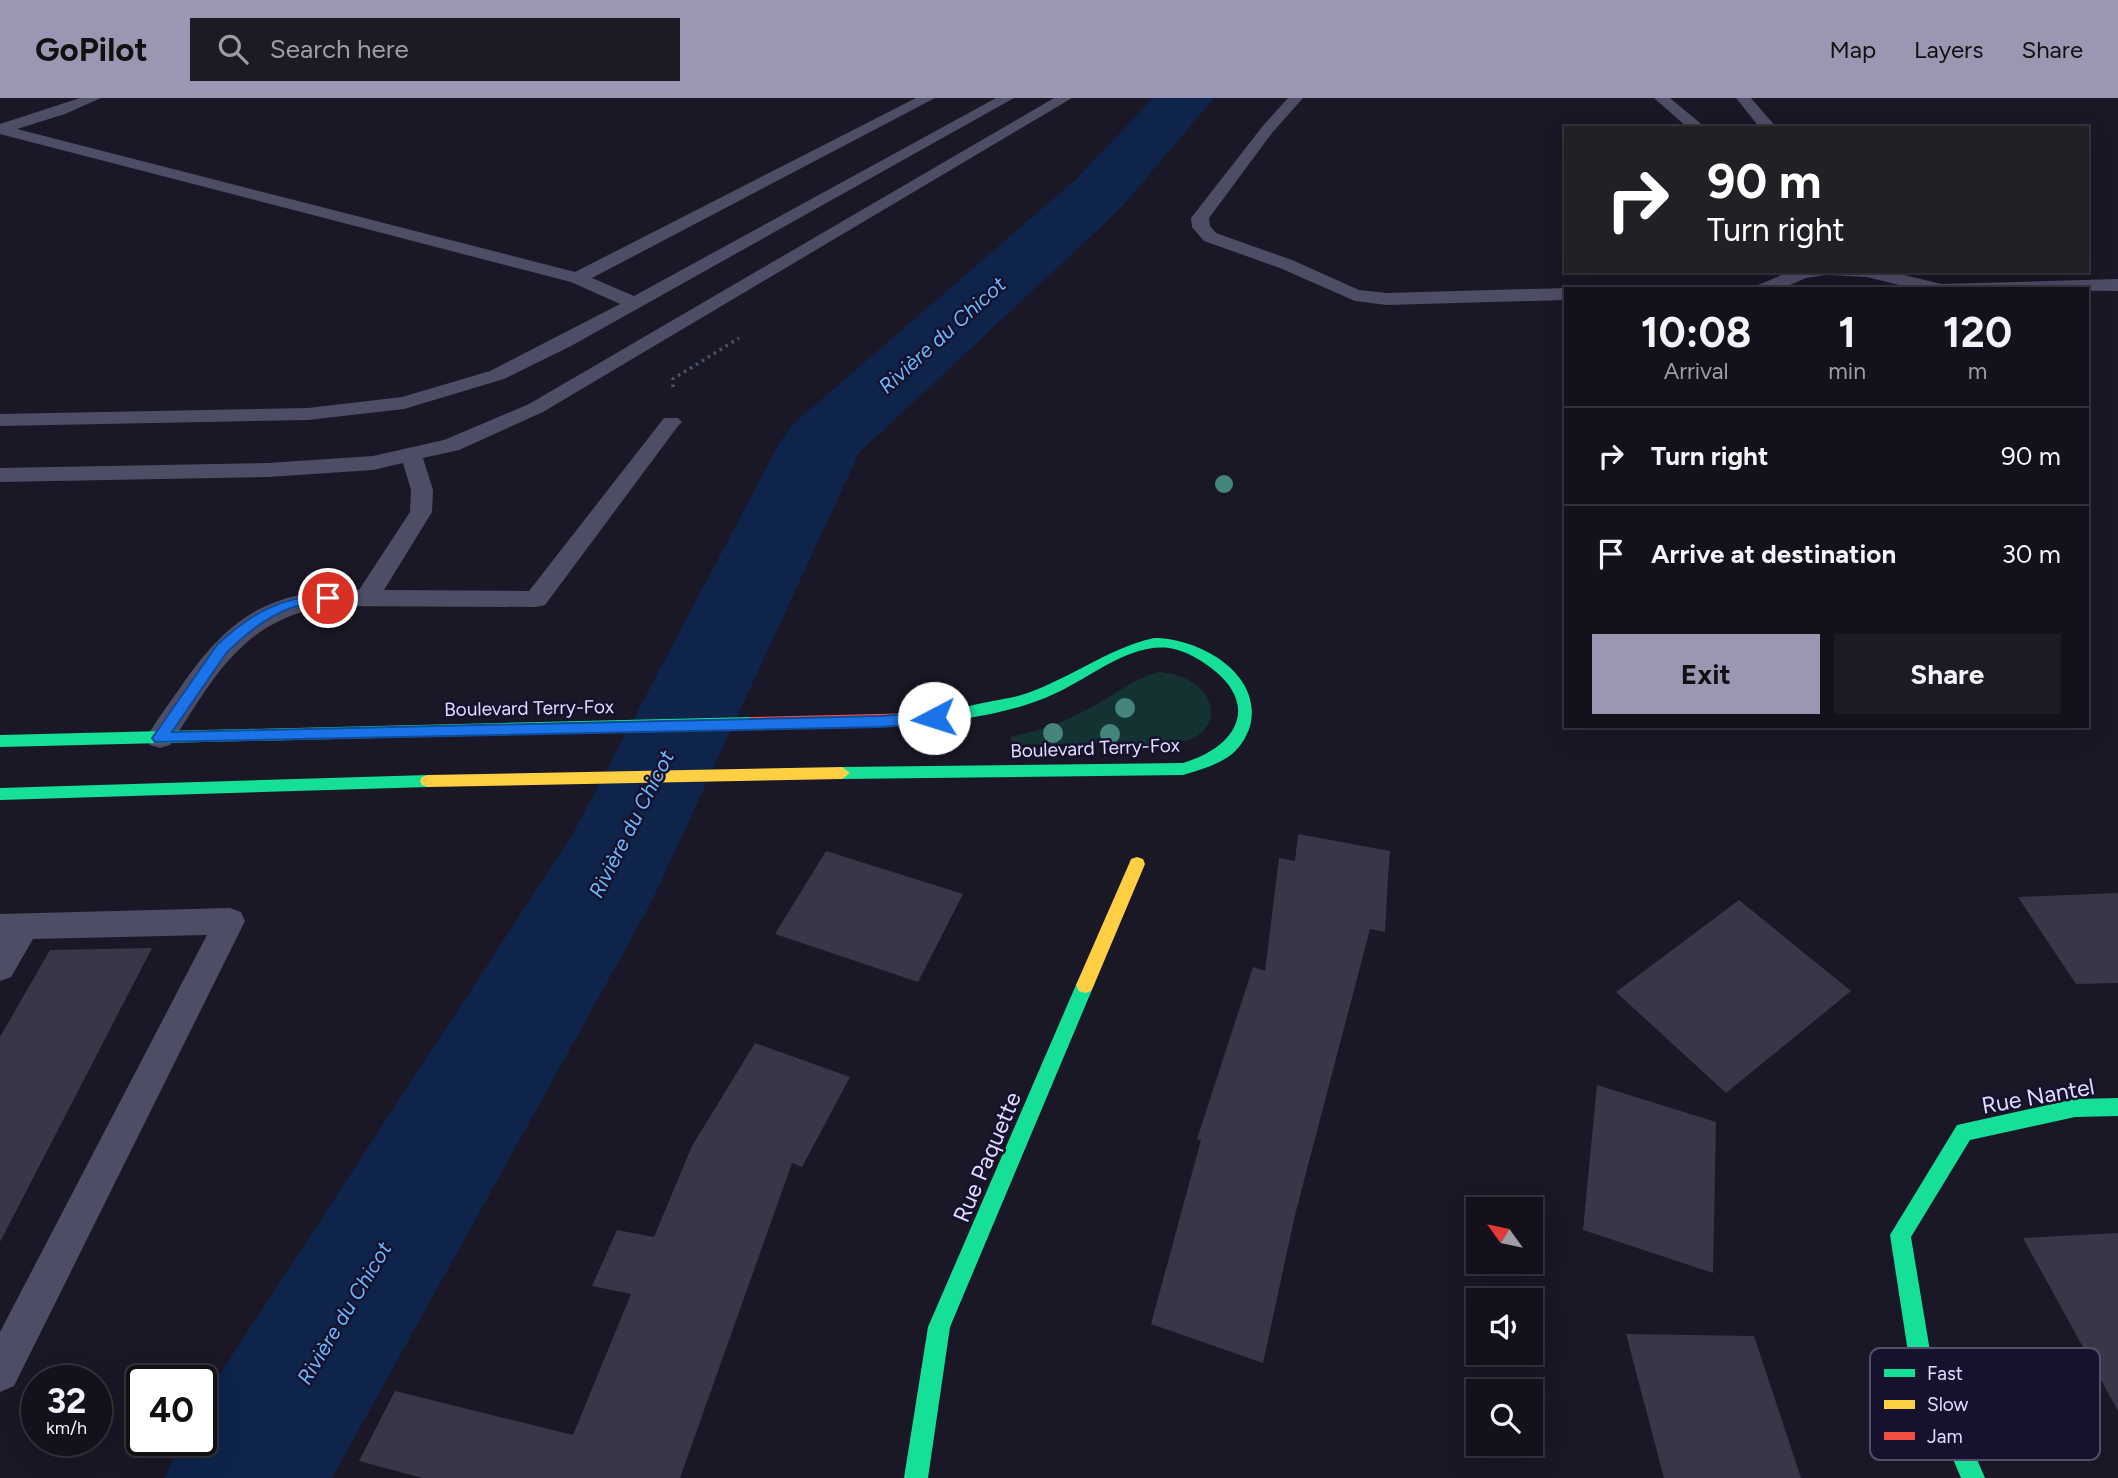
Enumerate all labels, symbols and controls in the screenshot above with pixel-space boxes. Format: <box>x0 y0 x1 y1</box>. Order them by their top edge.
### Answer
search box <box>190 18 680 81</box>
text: GoPilot <box>35 30 148 69</box>
icon: search <box>214 30 252 68</box>
text: Search here <box>270 33 409 65</box>
text: Map <box>1829 35 1876 64</box>
text: Layers <box>1914 35 1983 64</box>
text: Share <box>2021 35 2083 64</box>
text: 90 m <box>1707 151 1822 210</box>
icon: right <box>1592 154 1683 245</box>
text: Turn right <box>1707 211 1845 249</box>
water label: Rivière du Chicot <box>873 271 1011 398</box>
text: 10:08 <box>1641 307 1751 358</box>
text: 1 <box>1838 307 1856 358</box>
text: 120 <box>1943 307 2012 358</box>
text: Arrival <box>1664 357 1729 385</box>
text: min <box>1828 357 1866 385</box>
text: m <box>1968 357 1987 385</box>
icon: right <box>1592 437 1630 475</box>
text: Turn right <box>1651 440 1768 472</box>
text: 90 m <box>2001 440 2061 472</box>
icon: arrive <box>1592 535 1630 573</box>
text: Arrive at destination <box>1651 538 1896 570</box>
text: 30 m <box>2002 538 2061 570</box>
pin <box>298 568 358 628</box>
icon: arrive <box>309 579 347 617</box>
button: Exit <box>1592 634 1820 714</box>
button: Share <box>1834 634 2061 714</box>
position arrow <box>897 681 971 755</box>
street label: Boulevard Terry-Fox <box>444 695 614 721</box>
street label: Boulevard Terry-Fox <box>1010 734 1180 762</box>
water label: Rivière du Chicot <box>583 745 679 902</box>
street label: Rue Nantel <box>1979 1072 2097 1120</box>
street label: Rue Paquette <box>947 1088 1027 1226</box>
north arrow <box>1466 1197 1544 1274</box>
map controls <box>1466 1197 1543 1456</box>
water label: Rivière du Chicot <box>292 1236 397 1389</box>
button: sound <box>1466 1288 1543 1365</box>
legend <box>1870 1348 2100 1460</box>
text: Fast <box>1927 1362 1963 1385</box>
speed limit sign: 40 <box>126 1365 217 1456</box>
button: search <box>1466 1379 1543 1456</box>
text: 32 <box>47 1380 86 1422</box>
text: Slow <box>1927 1393 1969 1416</box>
text: km/h <box>46 1417 87 1439</box>
text: Jam <box>1927 1425 1963 1448</box>

